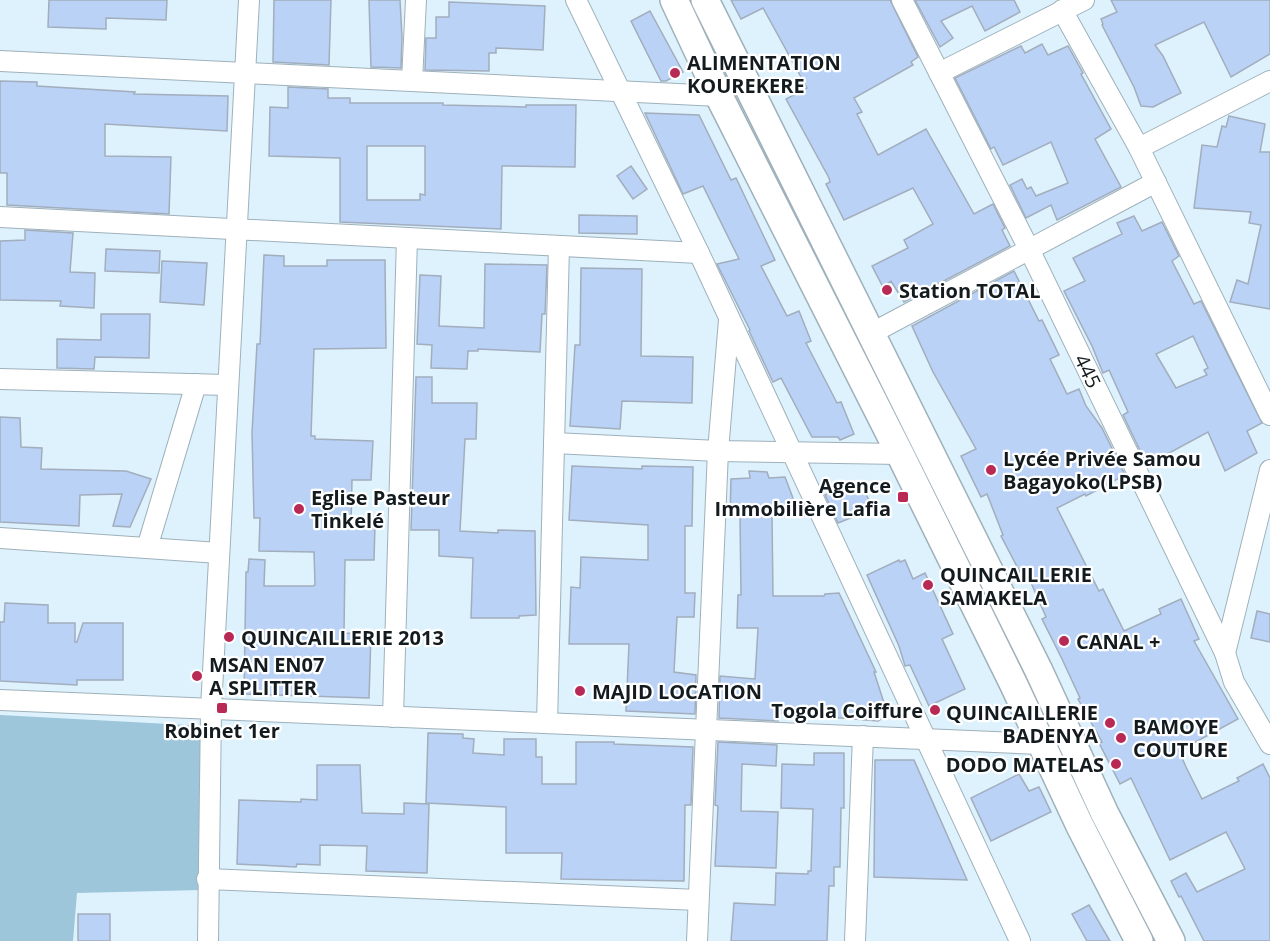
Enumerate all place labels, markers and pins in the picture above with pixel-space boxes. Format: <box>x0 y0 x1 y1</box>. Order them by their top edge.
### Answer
place label: ALIMENTATION KOUREKERE <box>687 49 841 99</box>
marker: ALIMENTATION KOUREKERE <box>668 66 682 80</box>
place label: Station TOTAL <box>899 277 1040 304</box>
marker: Station TOTAL <box>880 283 894 297</box>
place label: Lycée Privée Samou Bagayoko(LPSB) <box>1003 445 1201 495</box>
marker: Lycée Privée Samou Bagayoko(LPSB) <box>984 463 998 477</box>
place label: Agence Immobilière Lafia <box>715 472 891 522</box>
place label: Eglise Pasteur Tinkelé <box>311 484 450 534</box>
marker: Agence Immobilière Lafia <box>896 490 910 504</box>
marker: Eglise Pasteur Tinkelé <box>292 502 306 516</box>
place label: QUINCAILLERIE SAMAKELA <box>940 561 1092 611</box>
marker: QUINCAILLERIE SAMAKELA <box>921 578 935 592</box>
place label: QUINCAILLERIE 2013 <box>241 624 444 651</box>
place label: CANAL + <box>1076 628 1161 655</box>
marker: QUINCAILLERIE 2013 <box>222 630 236 644</box>
marker: CANAL + <box>1057 634 1071 648</box>
place label: MSAN EN07 A SPLITTER <box>209 651 324 701</box>
marker: MSAN EN07 A SPLITTER <box>190 669 204 683</box>
place label: MAJID LOCATION <box>592 678 762 705</box>
marker: MAJID LOCATION <box>573 684 587 698</box>
place label: Togola Coiffure <box>771 697 923 724</box>
place label: QUINCAILLERIE BADENYA <box>946 699 1098 749</box>
marker: Robinet 1er <box>215 701 229 715</box>
marker: Togola Coiffure <box>928 703 942 717</box>
place label: BAMOYE COUTURE <box>1133 713 1228 763</box>
marker: QUINCAILLERIE BADENYA <box>1103 716 1117 730</box>
place label: Robinet 1er <box>164 717 280 744</box>
marker: BAMOYE COUTURE <box>1114 731 1128 745</box>
place label: DODO MATELAS <box>946 751 1104 778</box>
marker: DODO MATELAS <box>1109 757 1123 771</box>

